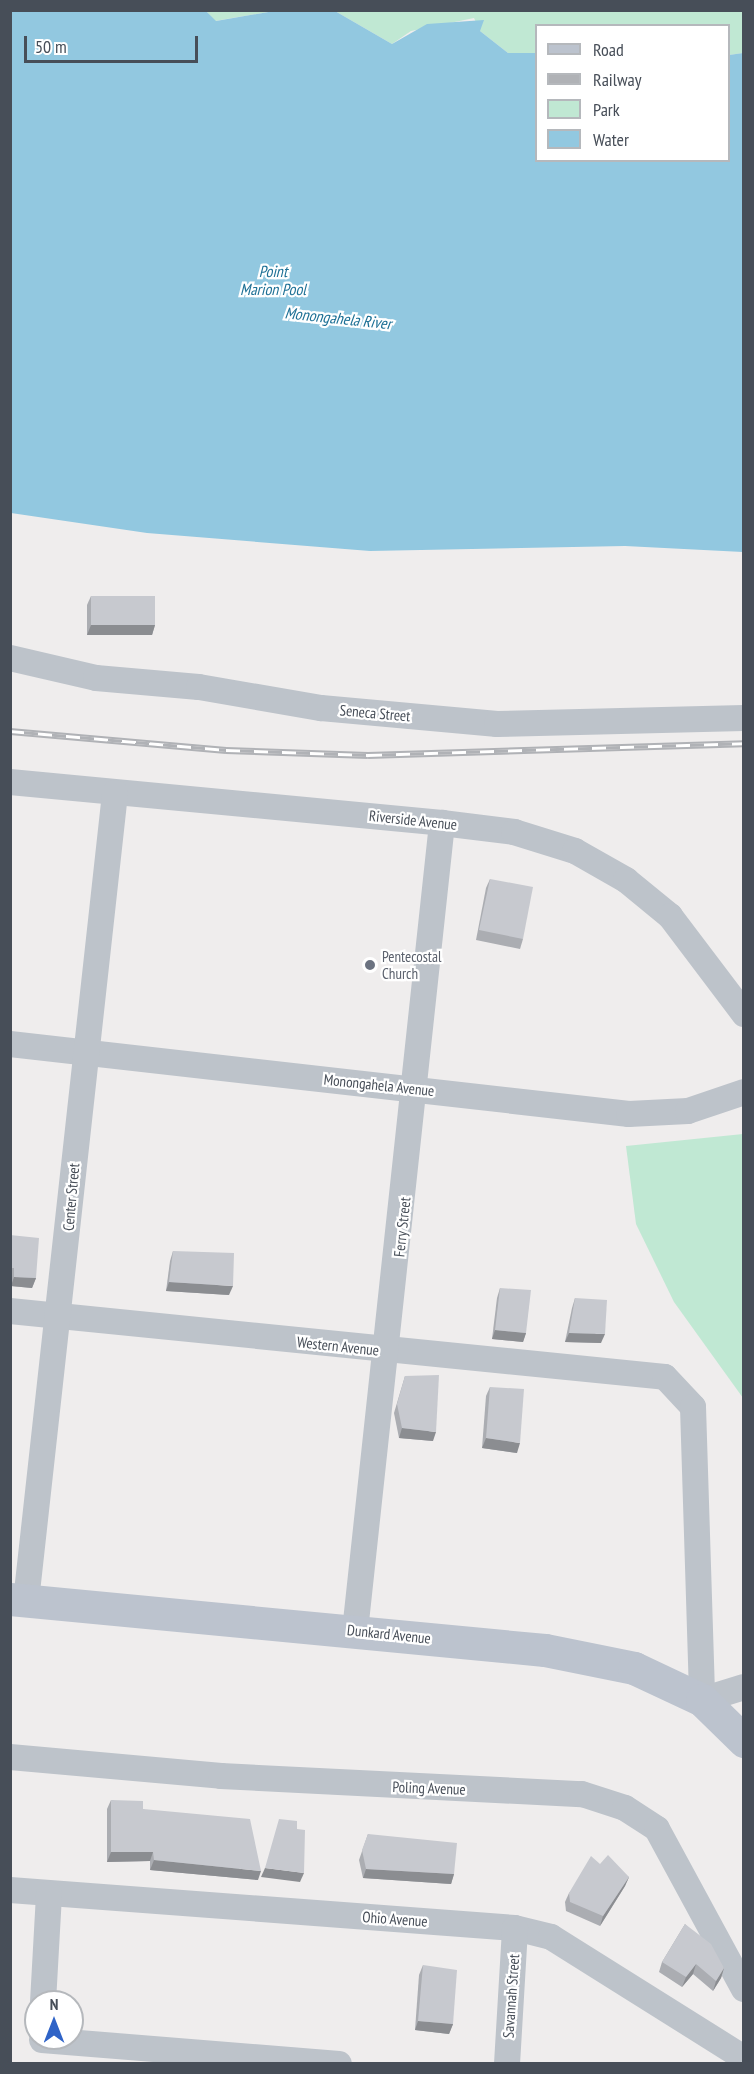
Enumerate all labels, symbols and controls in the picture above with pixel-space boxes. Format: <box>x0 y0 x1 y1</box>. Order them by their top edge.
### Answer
scale bar <box>27 24 201 62</box>
legend <box>535 24 730 162</box>
text: 50 m <box>35 35 67 58</box>
text: Road <box>593 38 624 61</box>
text: Railway <box>593 68 642 91</box>
text: Park <box>593 98 620 121</box>
text: Water <box>593 128 629 151</box>
water label: Point Marion Pool <box>240 261 306 299</box>
water label: Monongahela River <box>284 303 392 333</box>
street label: Seneca Street <box>339 701 411 725</box>
street label: Riverside Avenue <box>368 806 458 834</box>
place label: Pentecostal Church <box>382 947 441 982</box>
marker: Pentecostal Church <box>363 958 377 972</box>
street label: Monongahela Avenue <box>323 1070 435 1100</box>
street label: Center Street <box>59 1162 83 1232</box>
street label: Ferry Street <box>390 1196 414 1258</box>
street label: Western Avenue <box>296 1333 380 1359</box>
street label: Dunkard Avenue <box>346 1621 432 1647</box>
street label: Poling Avenue <box>392 1778 466 1798</box>
street label: Ohio Avenue <box>362 1908 428 1930</box>
street label: Savannah Street <box>499 1953 523 2039</box>
north arrow <box>24 1990 84 2050</box>
text: N <box>50 1994 58 2014</box>

